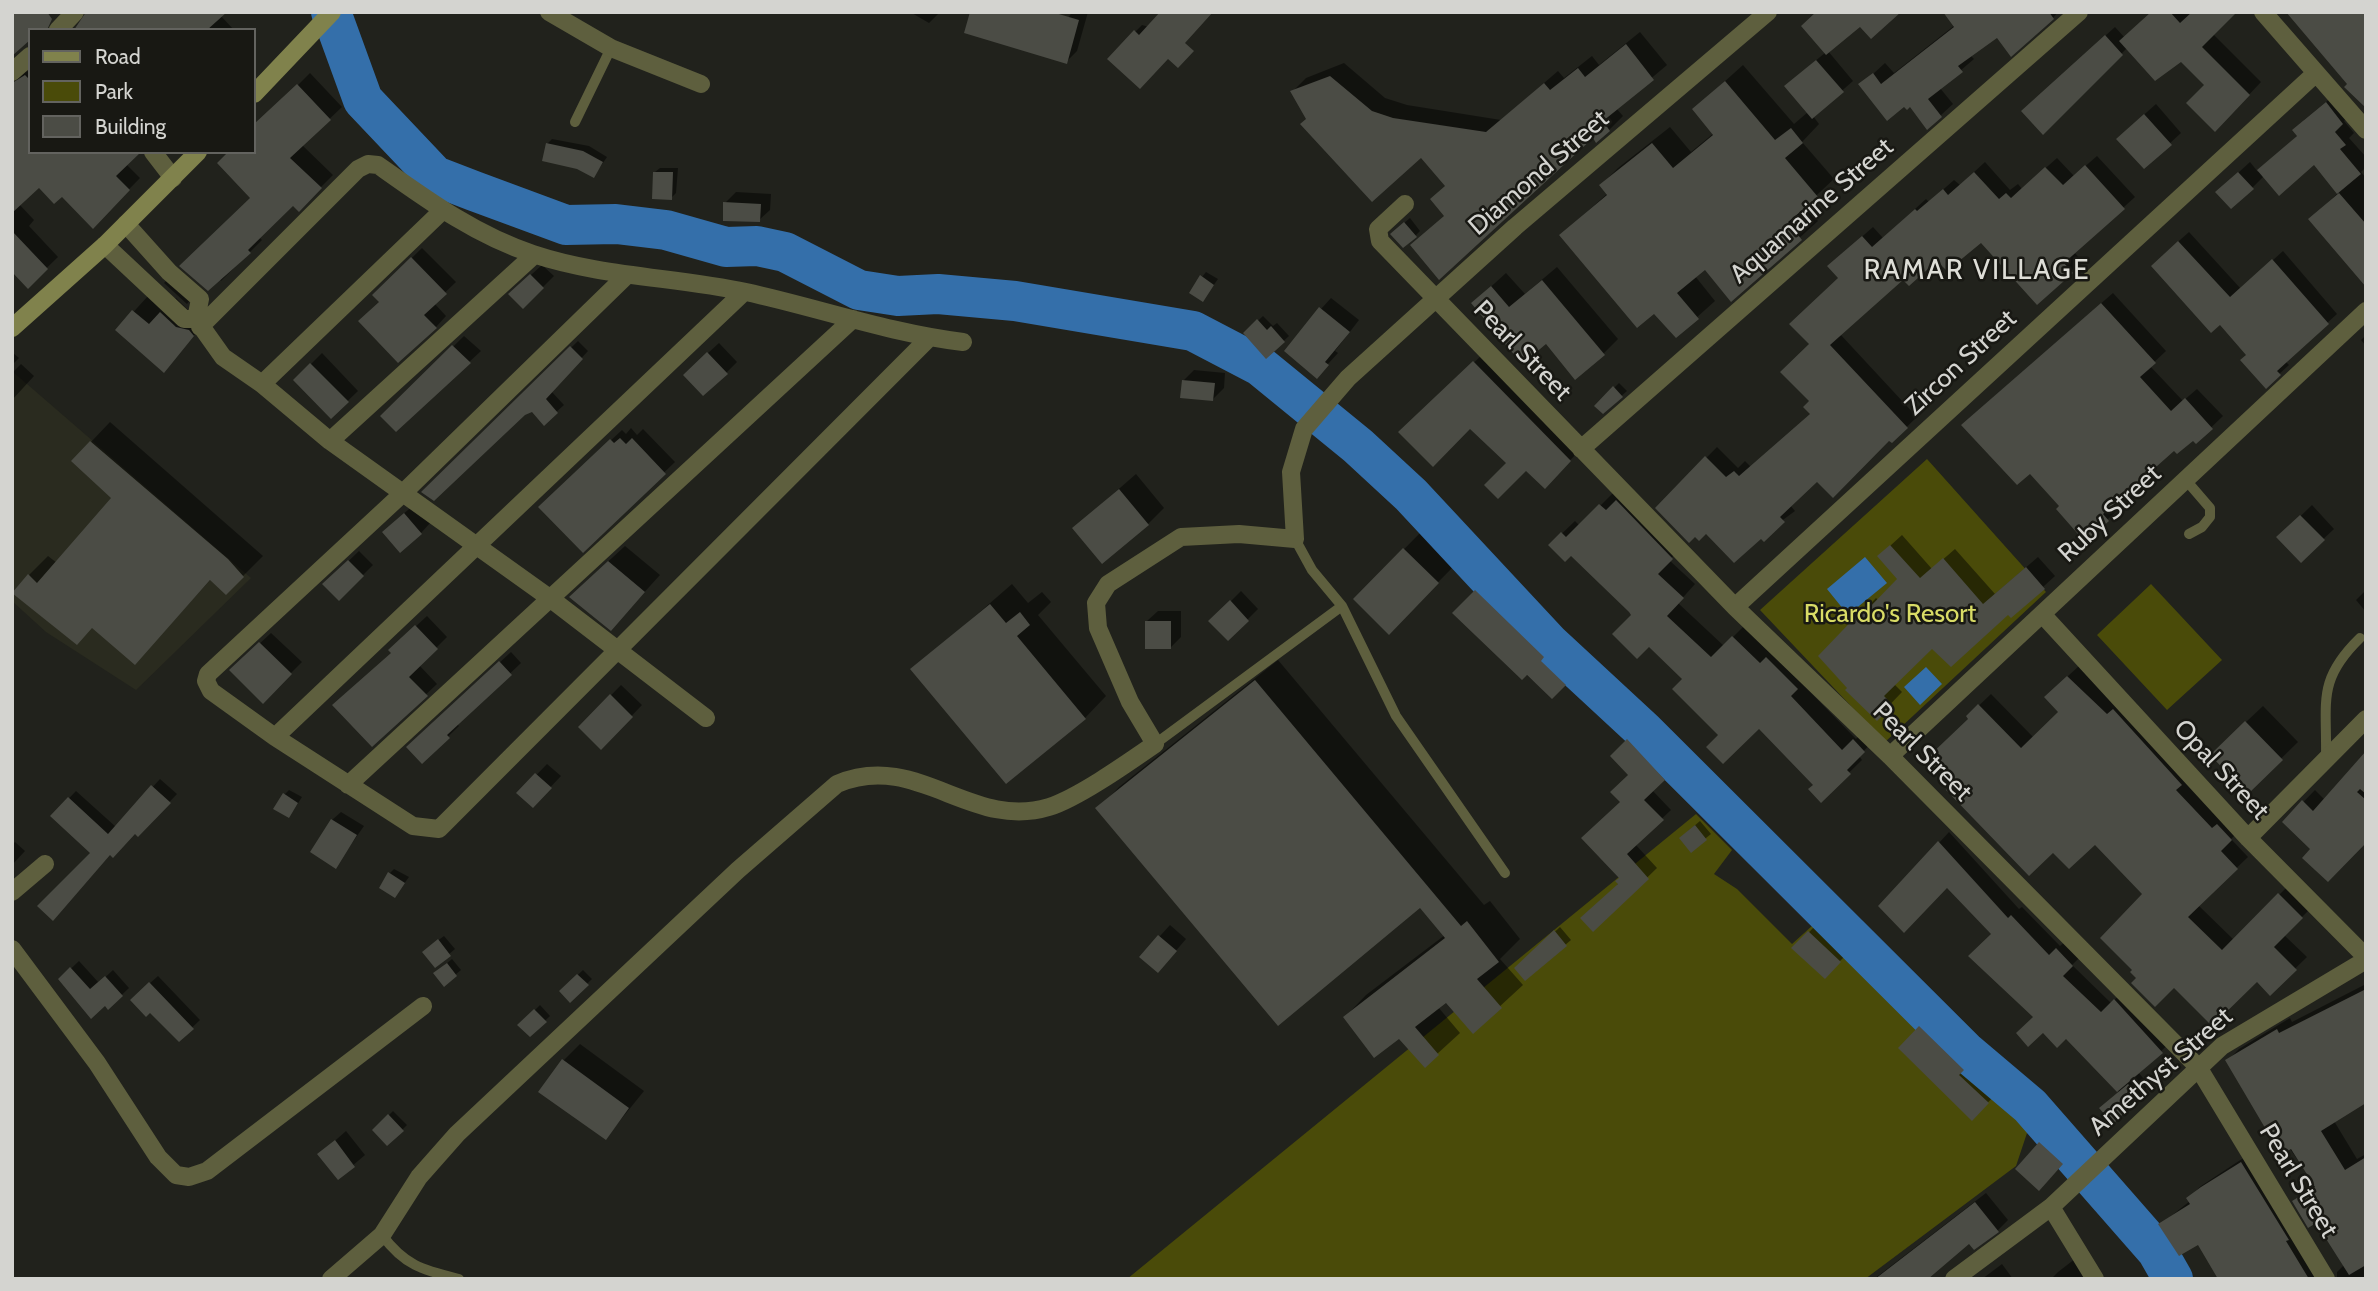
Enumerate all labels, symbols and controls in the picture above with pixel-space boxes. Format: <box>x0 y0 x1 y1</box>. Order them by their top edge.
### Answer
legend <box>28 28 256 154</box>
text: Road <box>95 44 141 69</box>
text: Park <box>95 79 133 104</box>
street label: Diamond Street <box>1463 104 1615 242</box>
text: Building <box>95 114 166 139</box>
street label: Aquamarine Street <box>1724 132 1900 290</box>
district label: RAMAR VILLAGE <box>1865 254 2089 288</box>
street label: Pearl Street <box>1467 294 1577 408</box>
street label: Zircon Street <box>1899 304 2023 422</box>
street label: Ruby Street <box>2052 459 2168 569</box>
park label: Ricardo's Resort <box>1804 598 1976 630</box>
street label: Pearl Street <box>1866 696 1978 808</box>
street label: Opal Street <box>2167 713 2275 827</box>
street label: Amethyst Street <box>2083 1001 2239 1143</box>
street label: Pearl Street <box>2252 1118 2344 1244</box>

